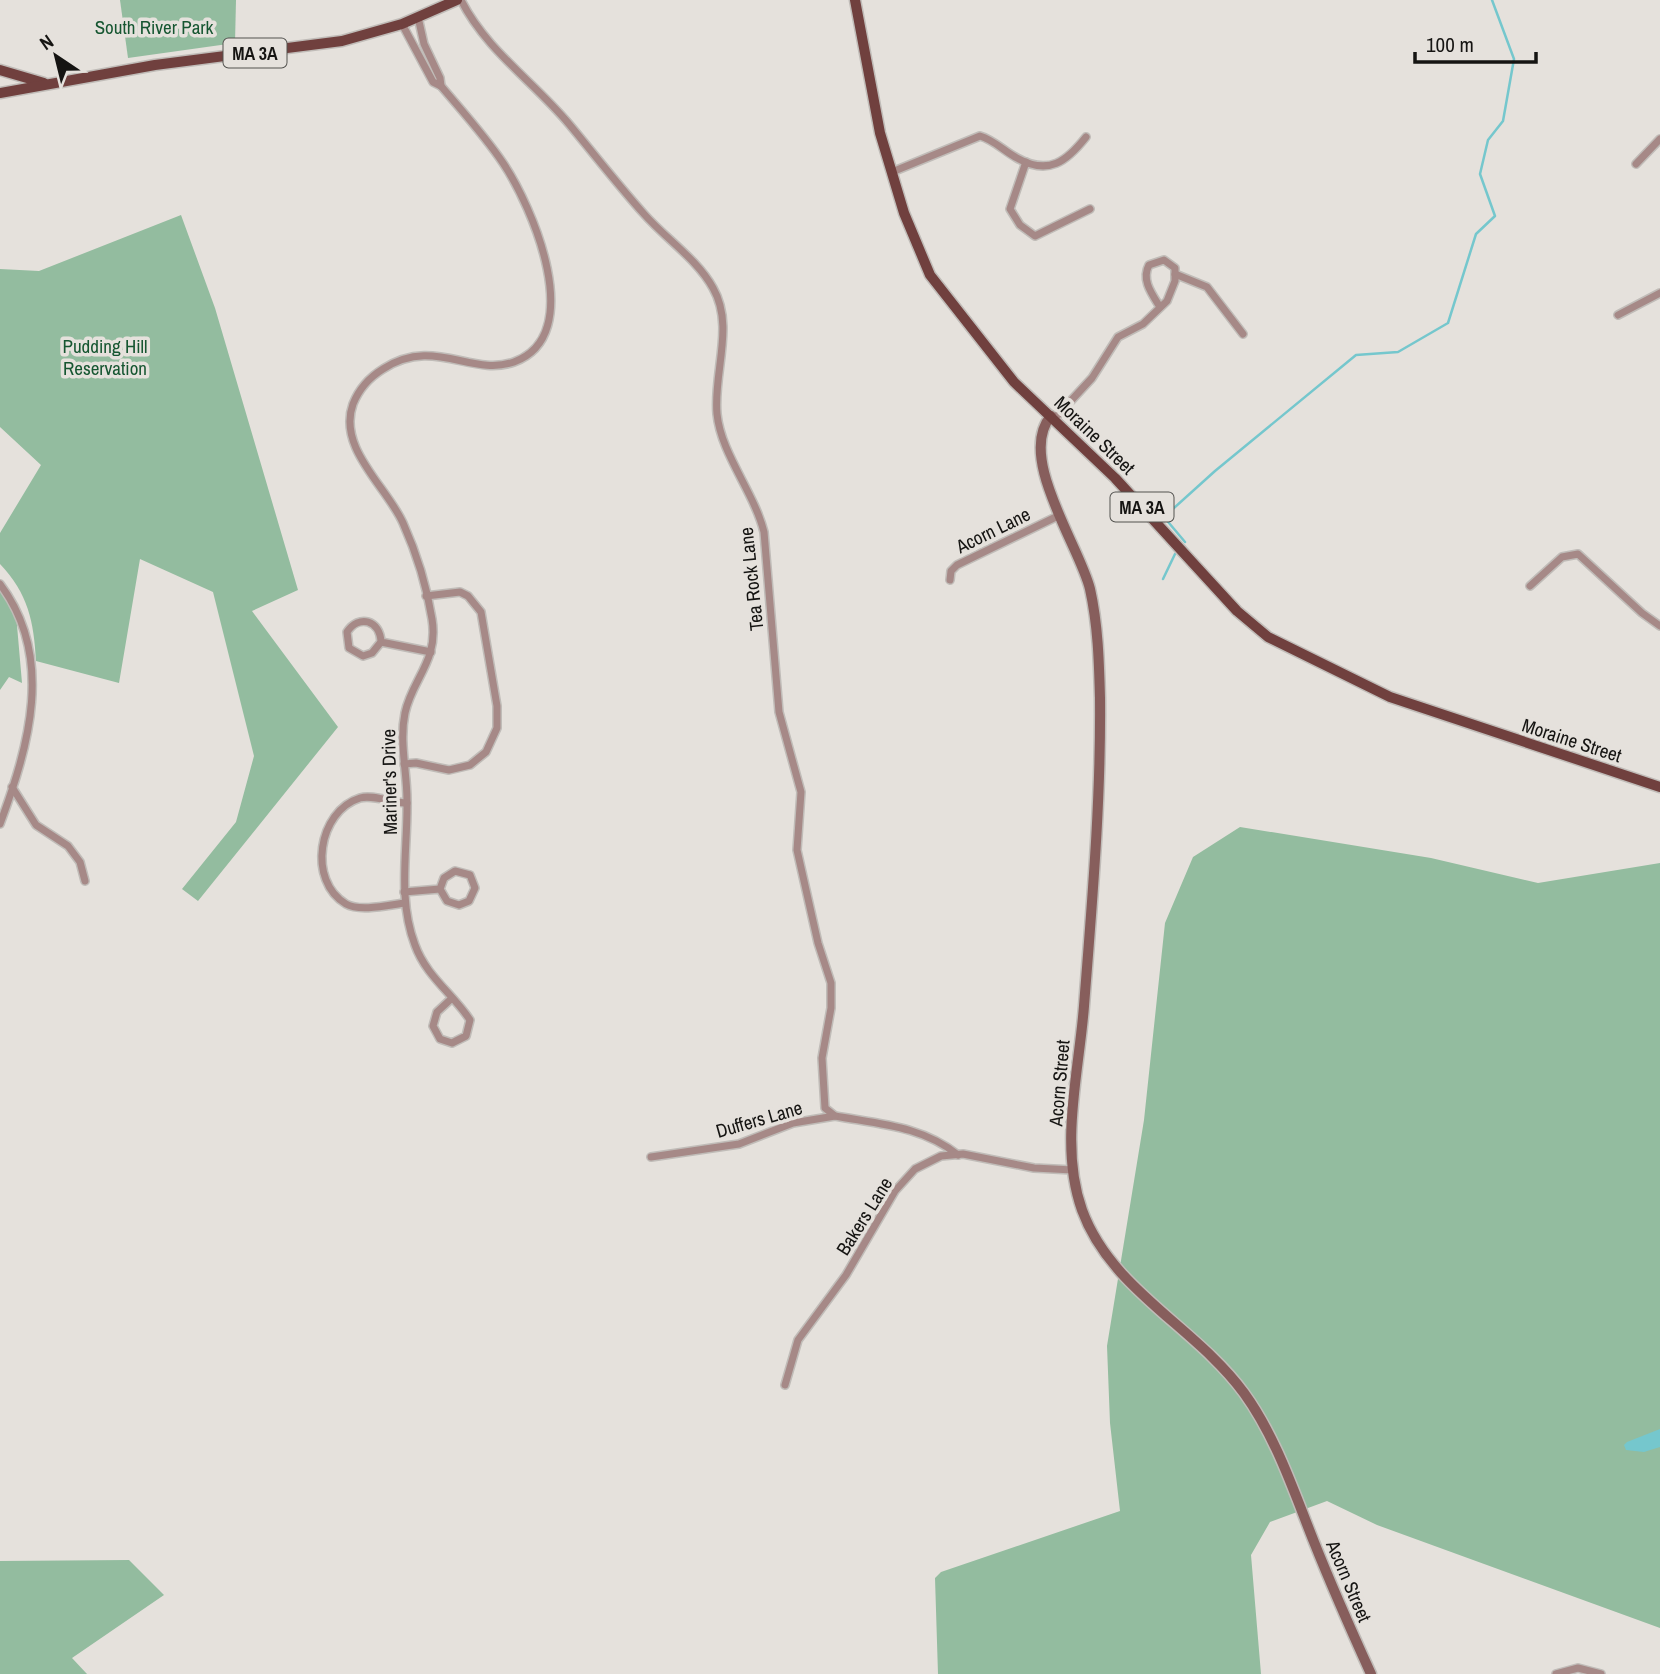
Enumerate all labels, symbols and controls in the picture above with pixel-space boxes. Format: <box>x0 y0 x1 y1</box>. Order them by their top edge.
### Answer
park label: South River Park <box>95 14 214 40</box>
north arrow <box>21 21 91 91</box>
scale bar <box>1415 21 1536 65</box>
text: N <box>34 28 58 56</box>
text: 100 m <box>1426 30 1474 59</box>
road number: MA 3A <box>224 38 286 68</box>
park label: Pudding Hill Reservation <box>63 333 147 381</box>
street label: Moraine Street <box>1049 390 1142 481</box>
road number: MA 3A <box>1110 492 1174 522</box>
street label: Acorn Lane <box>951 501 1035 560</box>
street label: Tea Rock Lane <box>733 526 769 632</box>
street label: Moraine Street <box>1519 712 1626 768</box>
street label: Mariner's Drive <box>375 729 403 835</box>
street label: Acorn Street <box>1042 1038 1076 1128</box>
street label: Duffers Lane <box>713 1094 805 1144</box>
street label: Bakers Lane <box>830 1172 898 1260</box>
street label: Acorn Street <box>1320 1535 1378 1627</box>

